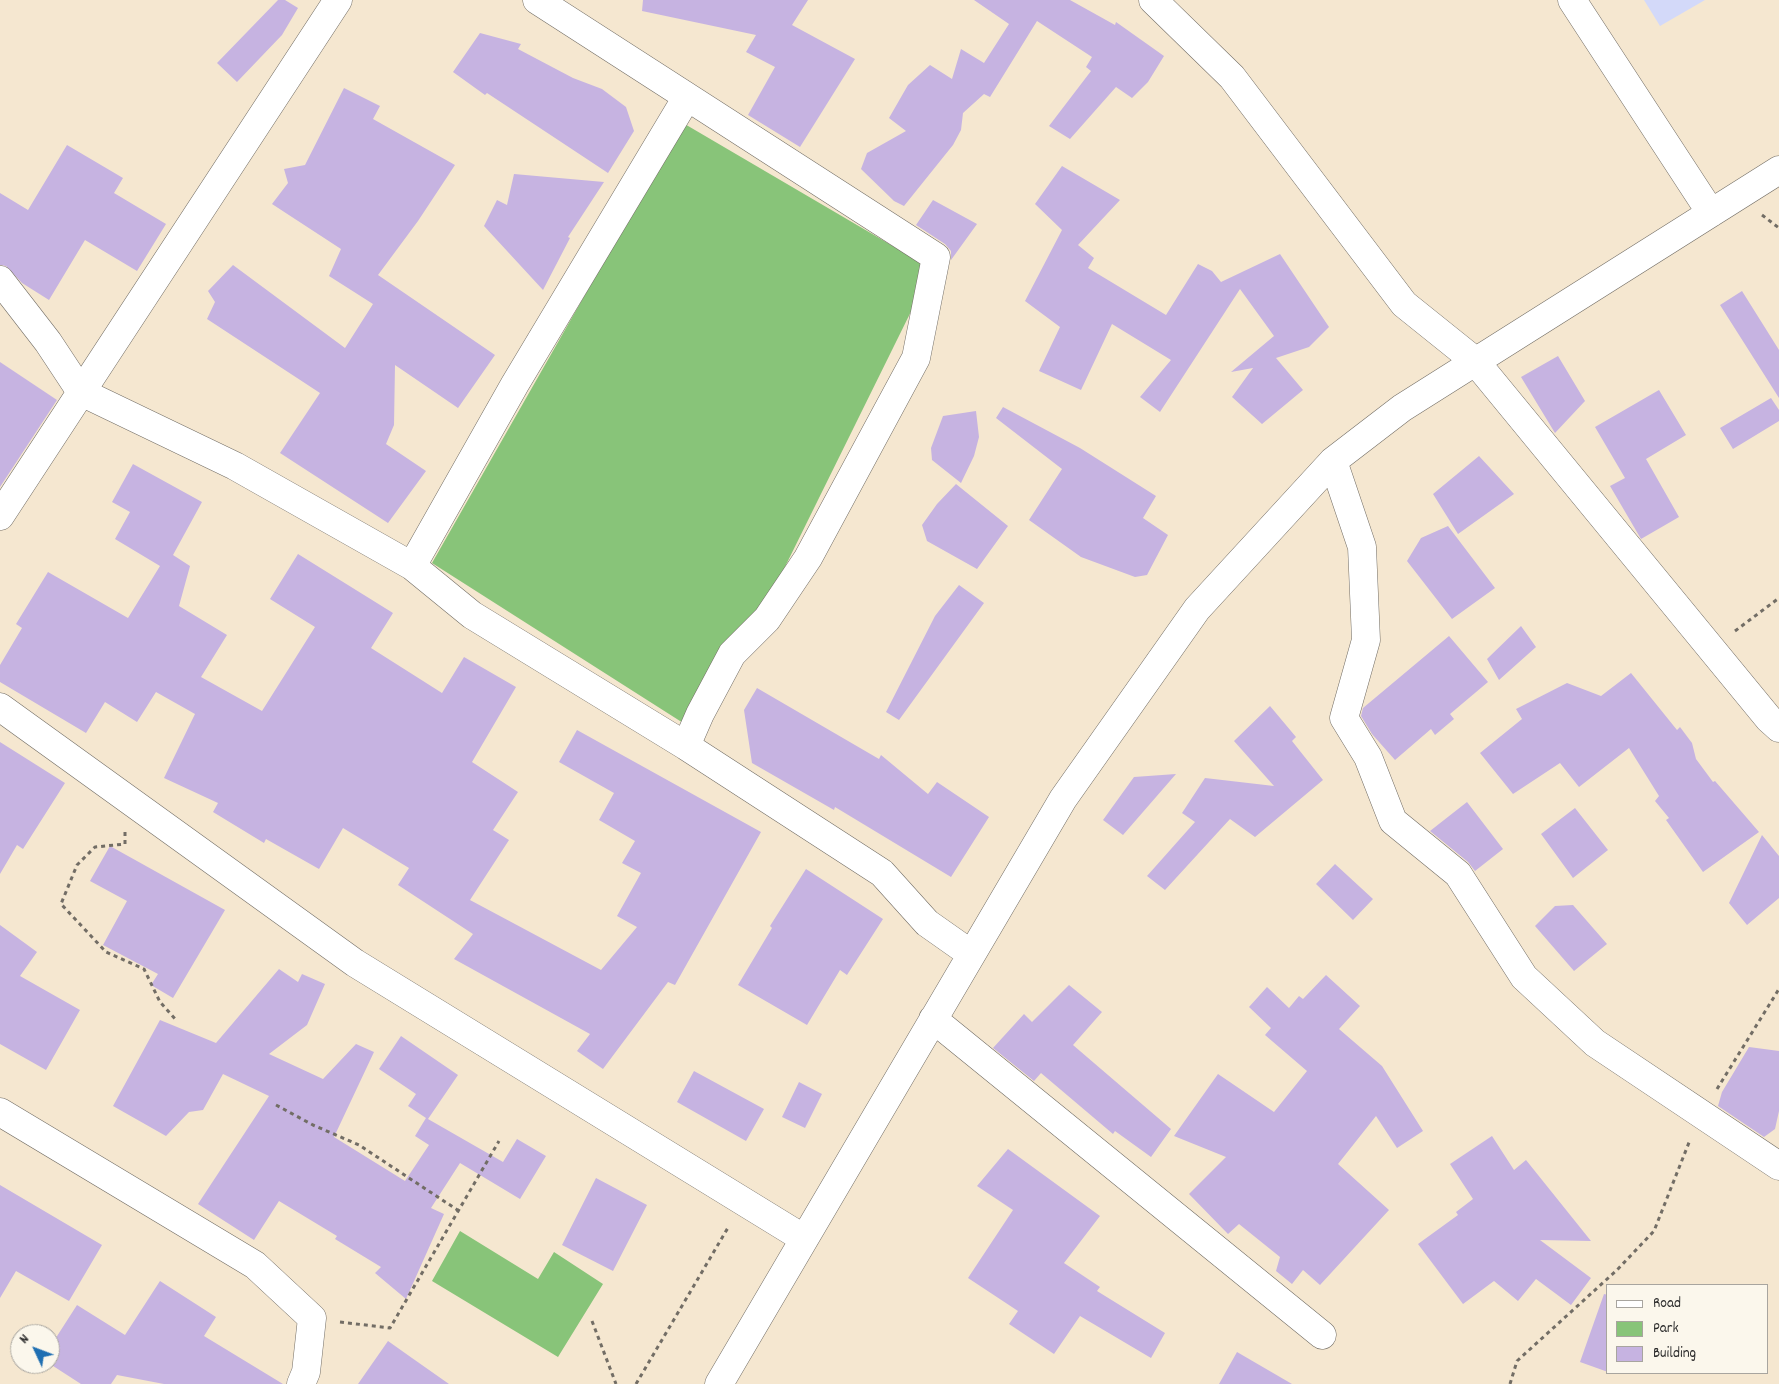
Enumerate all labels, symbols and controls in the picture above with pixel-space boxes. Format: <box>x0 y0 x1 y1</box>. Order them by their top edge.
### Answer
legend <box>1606 1284 1769 1374</box>
text: Road <box>1653 1293 1681 1315</box>
text: Park <box>1653 1318 1679 1340</box>
north arrow <box>10 1324 60 1374</box>
text: N <box>15 1330 34 1349</box>
text: Building <box>1653 1343 1696 1365</box>

